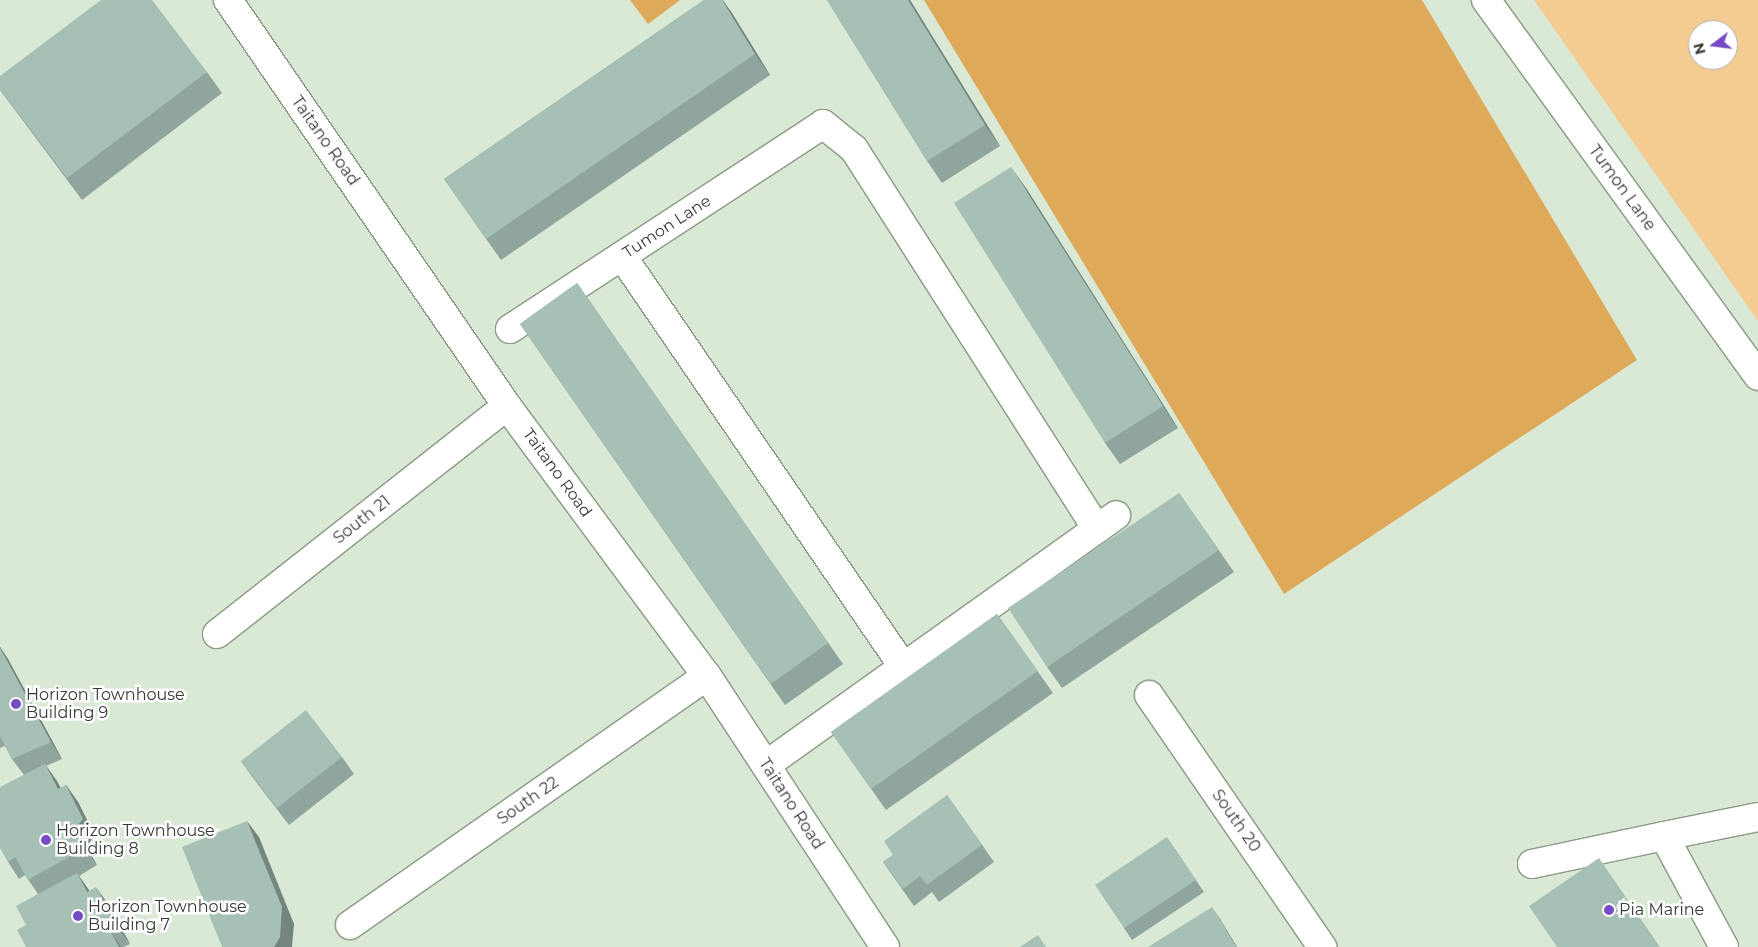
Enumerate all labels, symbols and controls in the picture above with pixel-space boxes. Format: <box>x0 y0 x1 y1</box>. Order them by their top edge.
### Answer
north arrow <box>1688 20 1738 70</box>
text: N <box>1689 41 1710 56</box>
street label: Taitano Road <box>287 93 363 189</box>
street label: Tumon Lane <box>1585 141 1659 235</box>
street label: Tumon Lane <box>619 191 715 263</box>
street label: Taitano Road <box>518 425 596 521</box>
street label: South 21 <box>330 492 394 548</box>
place label: Horizon Townhouse Building 9 <box>26 685 185 723</box>
marker: Horizon Townhouse Building 9 <box>10 698 22 710</box>
street label: Taitano Road <box>754 755 828 853</box>
street label: South 22 <box>494 773 562 829</box>
street label: South 20 <box>1208 786 1264 856</box>
place label: Horizon Townhouse Building 8 <box>56 821 215 859</box>
marker: Horizon Townhouse Building 8 <box>40 834 52 846</box>
place label: Horizon Townhouse Building 7 <box>88 897 247 935</box>
place label: Pia Marine <box>1619 900 1704 920</box>
marker: Pia Marine <box>1603 904 1615 916</box>
marker: Horizon Townhouse Building 7 <box>72 910 84 922</box>

